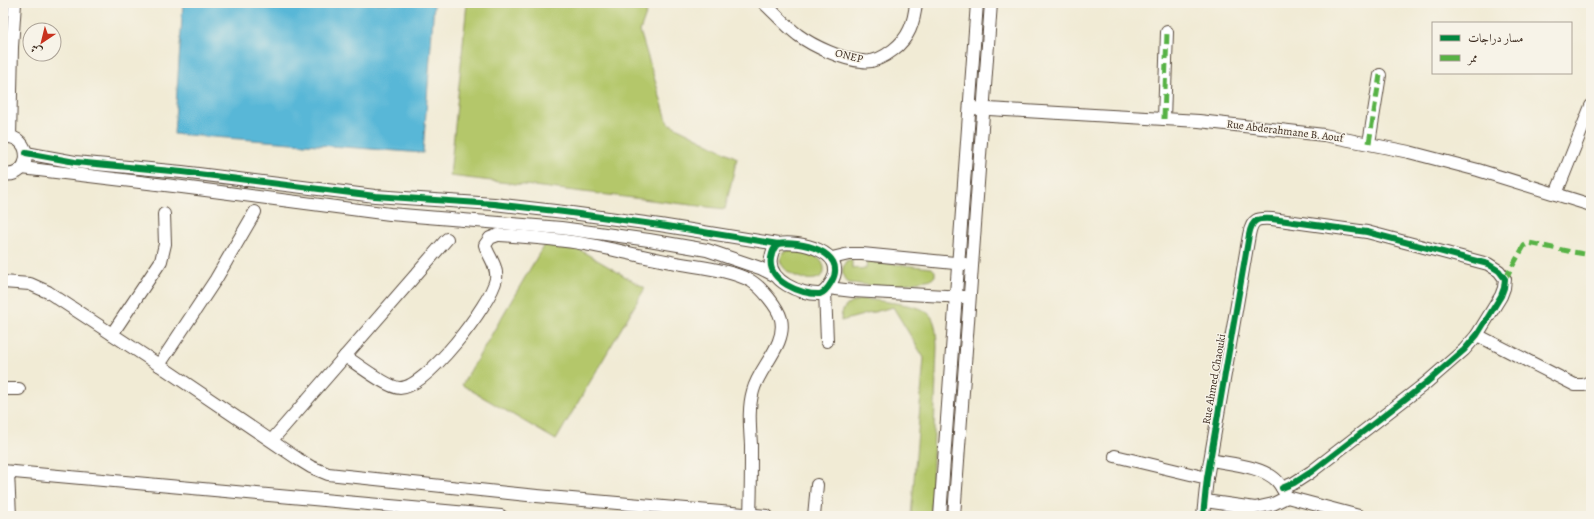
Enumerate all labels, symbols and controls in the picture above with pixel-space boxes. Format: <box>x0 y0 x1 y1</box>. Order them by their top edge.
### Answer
north arrow <box>22 22 62 62</box>
legend <box>1432 22 1572 74</box>
text: مسار دراجات <box>1468 30 1523 46</box>
text: ش <box>28 40 45 59</box>
street label: ONEP <box>834 45 864 67</box>
text: ممر <box>1466 50 1478 66</box>
street label: Rue Abderahmane B. Aouf <box>1226 116 1346 146</box>
street label: Rue Ahmed Chaouki <box>1199 333 1229 425</box>

